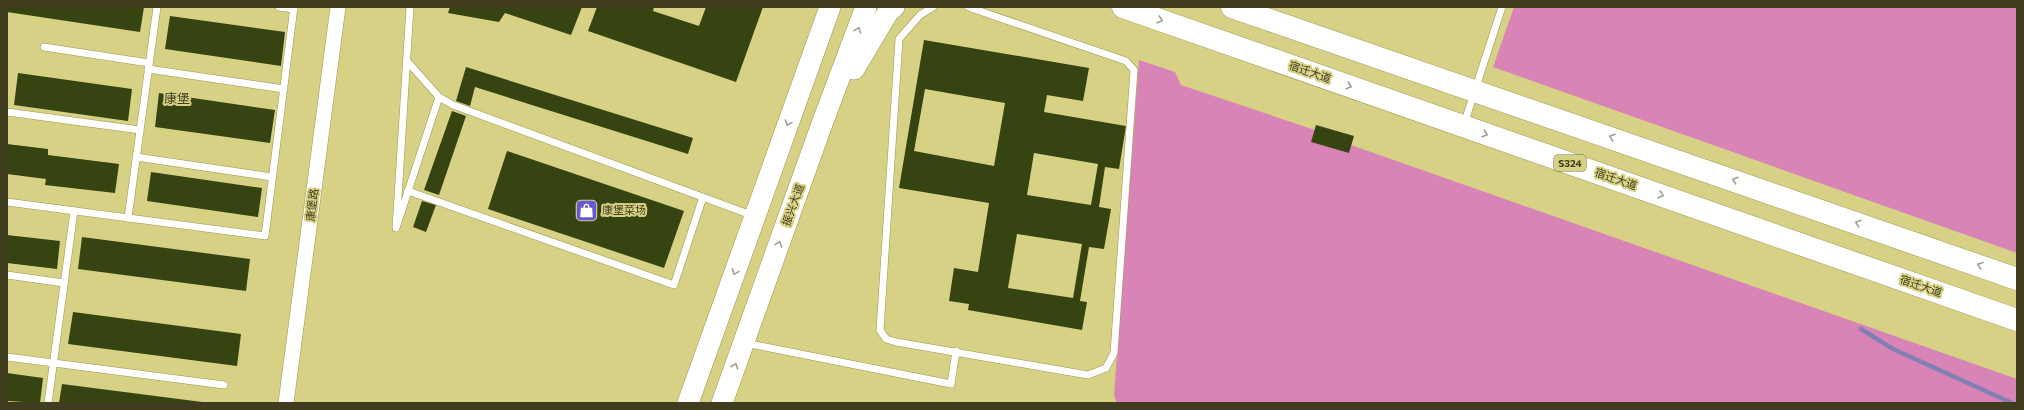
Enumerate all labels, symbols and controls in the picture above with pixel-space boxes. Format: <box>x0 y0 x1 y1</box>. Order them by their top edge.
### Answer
one-way arrow <box>1157 15 1164 24</box>
one-way arrow <box>853 27 861 34</box>
street label: 宿迁大道 <box>1287 58 1333 85</box>
one-way arrow <box>1345 81 1352 90</box>
district label: 康堡 <box>164 90 190 106</box>
one-way arrow <box>785 119 793 126</box>
one-way arrow <box>1481 129 1488 137</box>
one-way arrow <box>1609 134 1616 142</box>
road number: S324 <box>1554 155 1586 171</box>
street label: 宿迁大道 <box>1593 165 1639 192</box>
one-way arrow <box>1731 176 1738 185</box>
street label: 振兴大道 <box>779 182 806 228</box>
street label: 康堡路 <box>303 188 320 222</box>
one-way arrow <box>1657 190 1664 199</box>
shop icon: 康堡菜场 <box>573 197 599 223</box>
place label: 康堡菜场 <box>602 203 646 216</box>
one-way arrow <box>1854 219 1861 227</box>
one-way arrow <box>774 240 782 247</box>
one-way arrow <box>1977 262 1984 270</box>
one-way arrow <box>732 268 740 275</box>
street label: 宿迁大道 <box>1898 272 1944 299</box>
one-way arrow <box>730 363 739 370</box>

